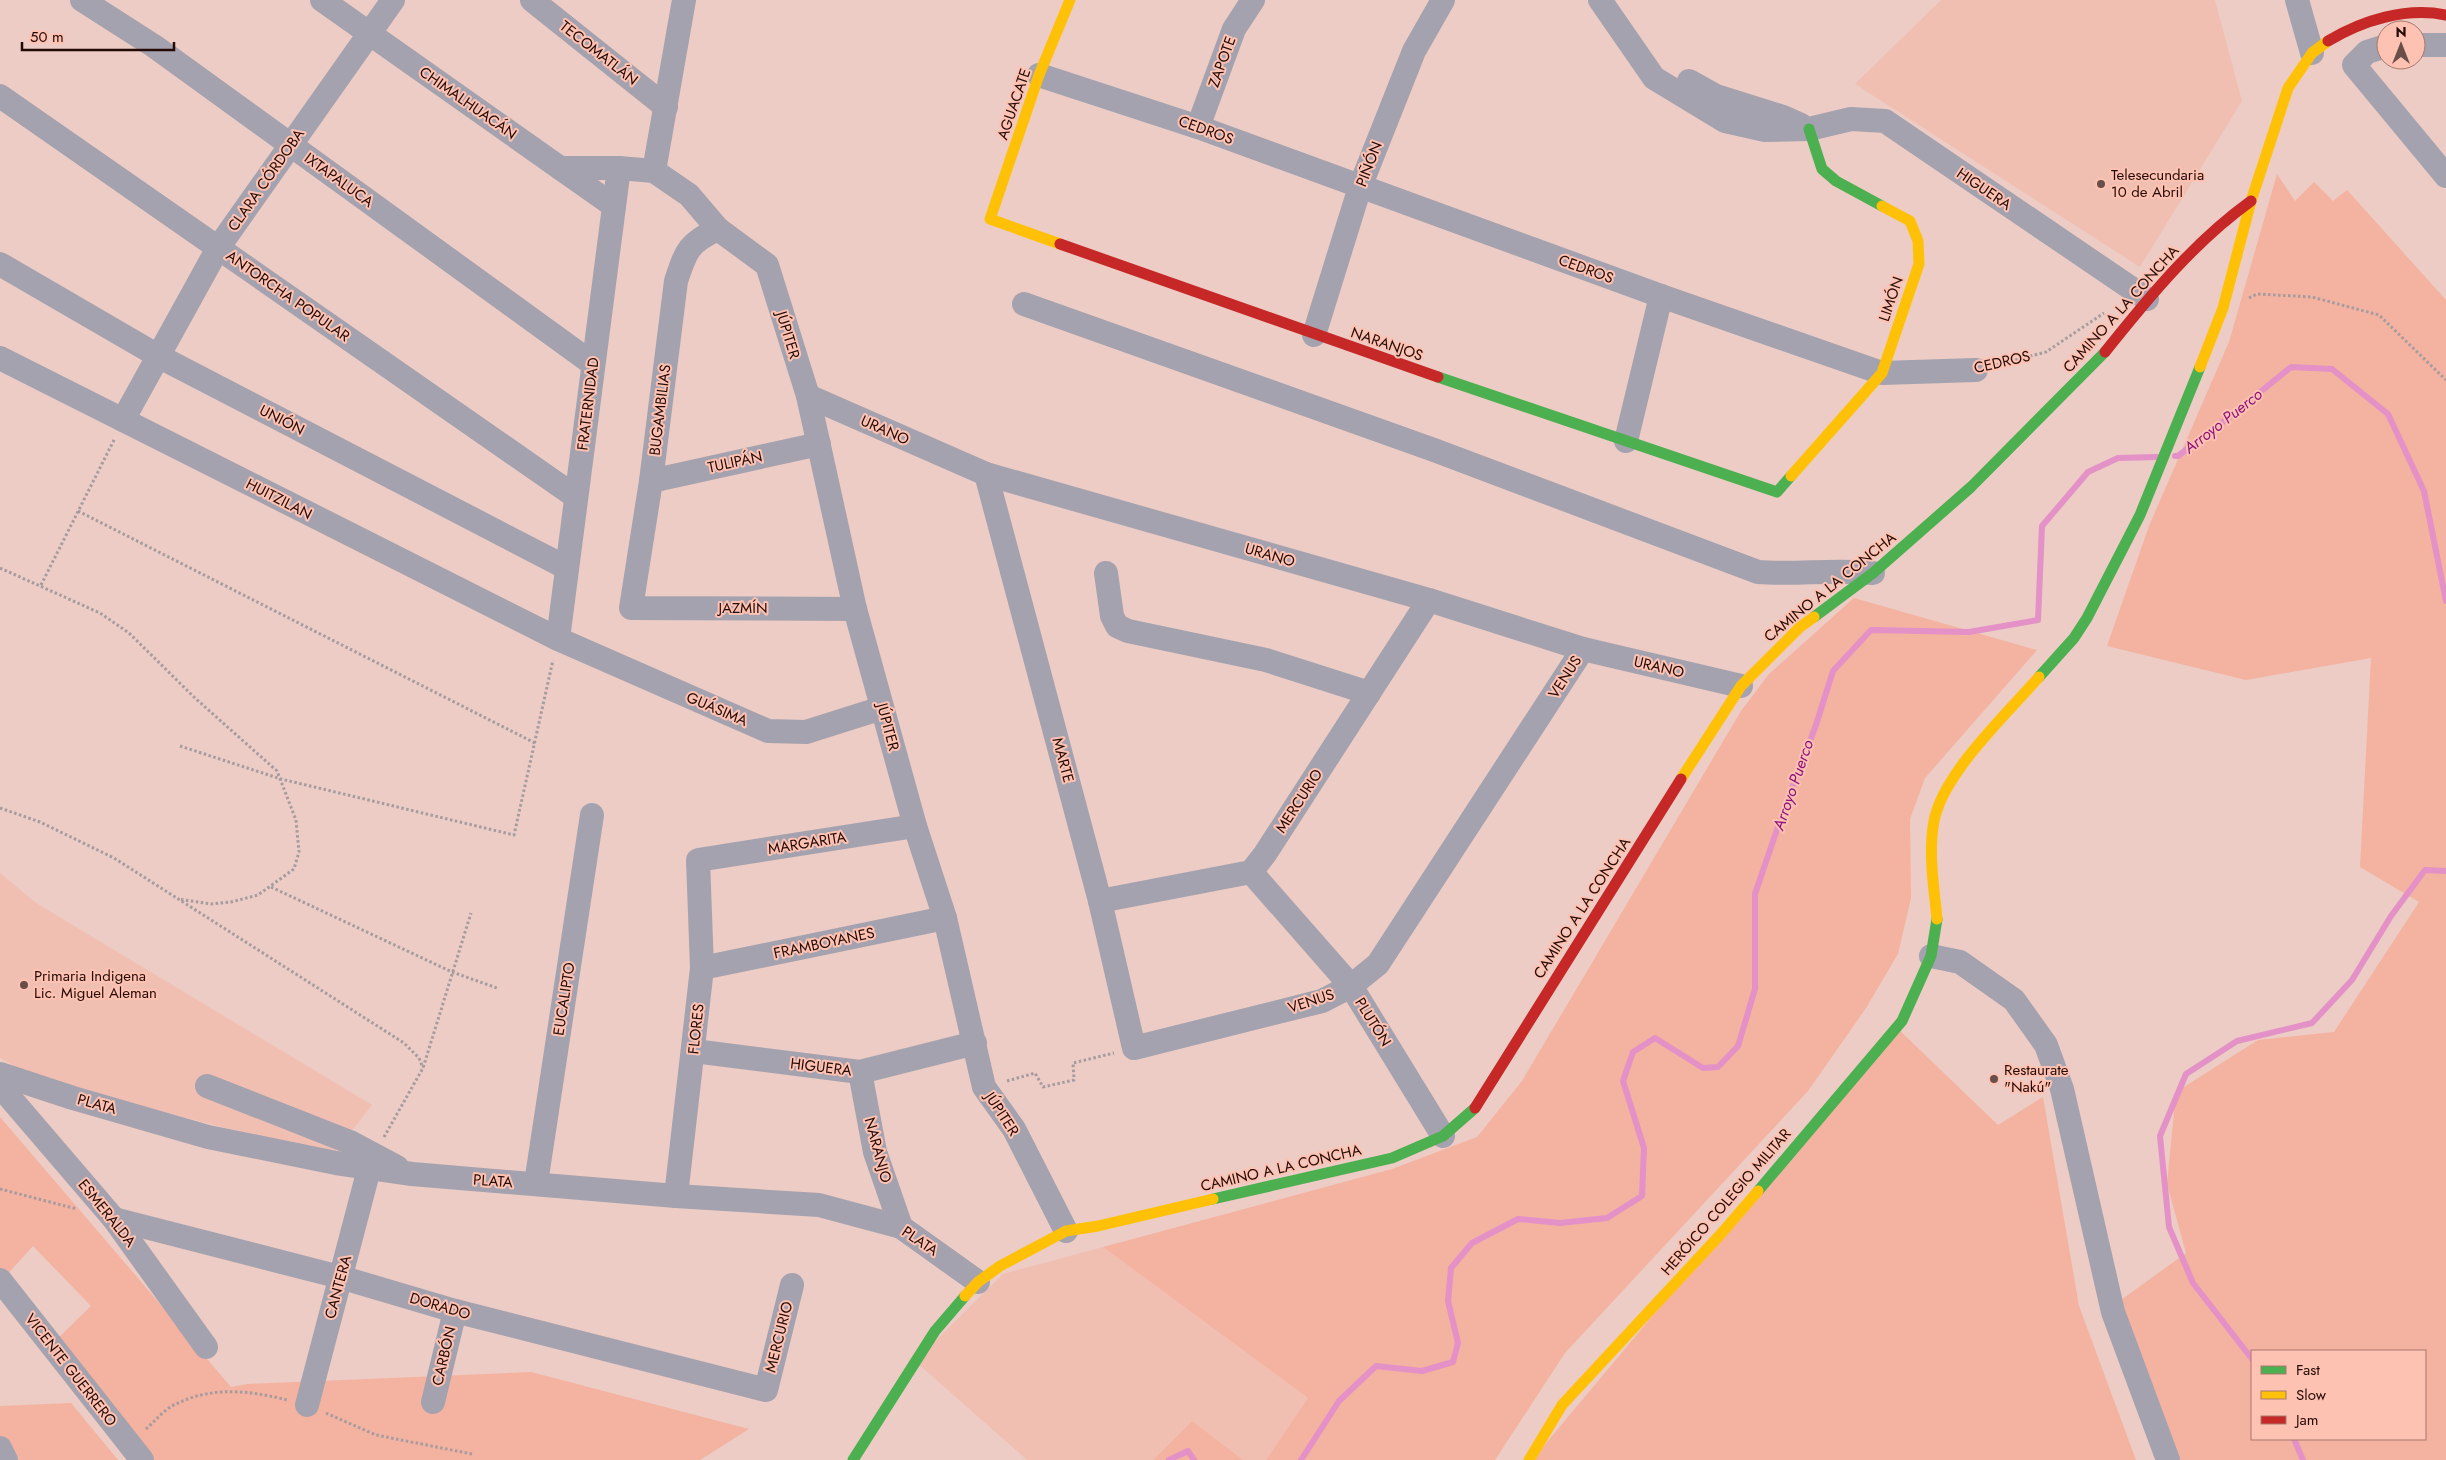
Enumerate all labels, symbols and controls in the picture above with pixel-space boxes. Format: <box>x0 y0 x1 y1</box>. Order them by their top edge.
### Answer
street label: TECOMATLÁN <box>555 15 643 91</box>
scale bar <box>22 20 175 52</box>
north arrow <box>2376 20 2426 70</box>
text: N <box>2395 22 2407 42</box>
text: 50 m <box>30 26 64 48</box>
street label: ZAPOTE <box>1203 33 1241 91</box>
street label: CHIMALHUACÁN <box>415 61 521 145</box>
street label: AGUACATE <box>992 65 1036 143</box>
street label: CEDROS <box>1175 110 1237 150</box>
street label: CLARA CÓRDOBA <box>222 124 310 236</box>
street label: PIÑÓN <box>1350 138 1388 190</box>
street label: IXTAPALUCA <box>300 147 378 213</box>
street label: HIGUERA <box>1952 163 2016 215</box>
place label: Telesecundaria 10 de Abril <box>2111 164 2204 203</box>
marker: Telesecundaria 10 de Abril <box>2095 178 2107 190</box>
street label: CAMINO A LA CONCHA <box>2058 240 2184 377</box>
street label: ANTORCHA POPULAR <box>222 245 355 347</box>
street label: CEDROS <box>1555 249 1617 289</box>
street label: LIMÓN <box>1873 274 1909 324</box>
street label: JÚPITER <box>770 307 806 362</box>
street label: NARANJOS <box>1348 321 1426 367</box>
street label: CEDROS <box>1972 345 2032 379</box>
street label: FRATERNIDAD <box>571 356 605 452</box>
street label: BUGAMBILIAS <box>644 363 676 457</box>
water label: Arroyo Puerco <box>2178 383 2268 460</box>
street label: UNIÓN <box>256 399 308 441</box>
street label: URANO <box>857 410 913 451</box>
street label: TULIPÁN <box>706 445 764 479</box>
street label: HUITZILAN <box>242 473 316 525</box>
street label: CAMINO A LA CONCHA <box>1759 527 1901 647</box>
street label: URANO <box>1242 537 1298 573</box>
street label: JAZMÍN <box>716 597 768 619</box>
street label: VENUS <box>1543 651 1587 703</box>
street label: URANO <box>1632 651 1687 684</box>
street label: GUÁSIMA <box>683 686 751 732</box>
street label: JÚPITER <box>871 699 905 754</box>
street label: MARTE <box>1046 735 1080 785</box>
water label: Arroyo Puerco <box>1766 736 1819 834</box>
street label: MERCURIO <box>1270 765 1328 837</box>
street label: MARGARITA <box>766 826 848 860</box>
street label: CAMINO A LA CONCHA <box>1528 833 1636 983</box>
street label: FRAMBOYANES <box>772 922 876 964</box>
street label: EUCALIPTO <box>547 961 581 1037</box>
place label: Primaria Indigena Lic. Miguel Aleman <box>34 965 157 1004</box>
marker: Primaria Indigena Lic. Miguel Aleman <box>18 979 30 991</box>
street label: VENUS <box>1285 983 1337 1019</box>
street label: PLUTÓN <box>1349 993 1397 1051</box>
street label: FLORES <box>682 1003 710 1055</box>
street label: HIGUERA <box>789 1052 853 1082</box>
place label: Restaurate "Nakú" <box>2004 1059 2069 1098</box>
marker: Restaurate "Nakú" <box>1988 1073 2000 1085</box>
street label: JÚPITER <box>978 1086 1025 1141</box>
street label: PLATA <box>75 1088 119 1120</box>
street label: NARANJO <box>859 1115 897 1185</box>
street label: HERÓICO COLEGIO MILITAR <box>1656 1123 1796 1280</box>
street label: CAMINO A LA CONCHA <box>1198 1139 1364 1197</box>
street label: PLATA <box>472 1169 514 1193</box>
street label: ESMERALDA <box>73 1174 141 1252</box>
street label: PLATA <box>897 1221 943 1261</box>
street label: CANTERA <box>319 1253 357 1321</box>
street label: DORADO <box>407 1287 473 1325</box>
street label: MERCURIO <box>760 1299 798 1375</box>
street label: VICENTE GUERRERO <box>20 1309 122 1431</box>
street label: CARBÓN <box>427 1324 461 1388</box>
legend <box>2251 1350 2426 1440</box>
text: Fast <box>2296 1359 2320 1381</box>
text: Slow <box>2296 1384 2327 1406</box>
text: Jam <box>2294 1409 2319 1431</box>

